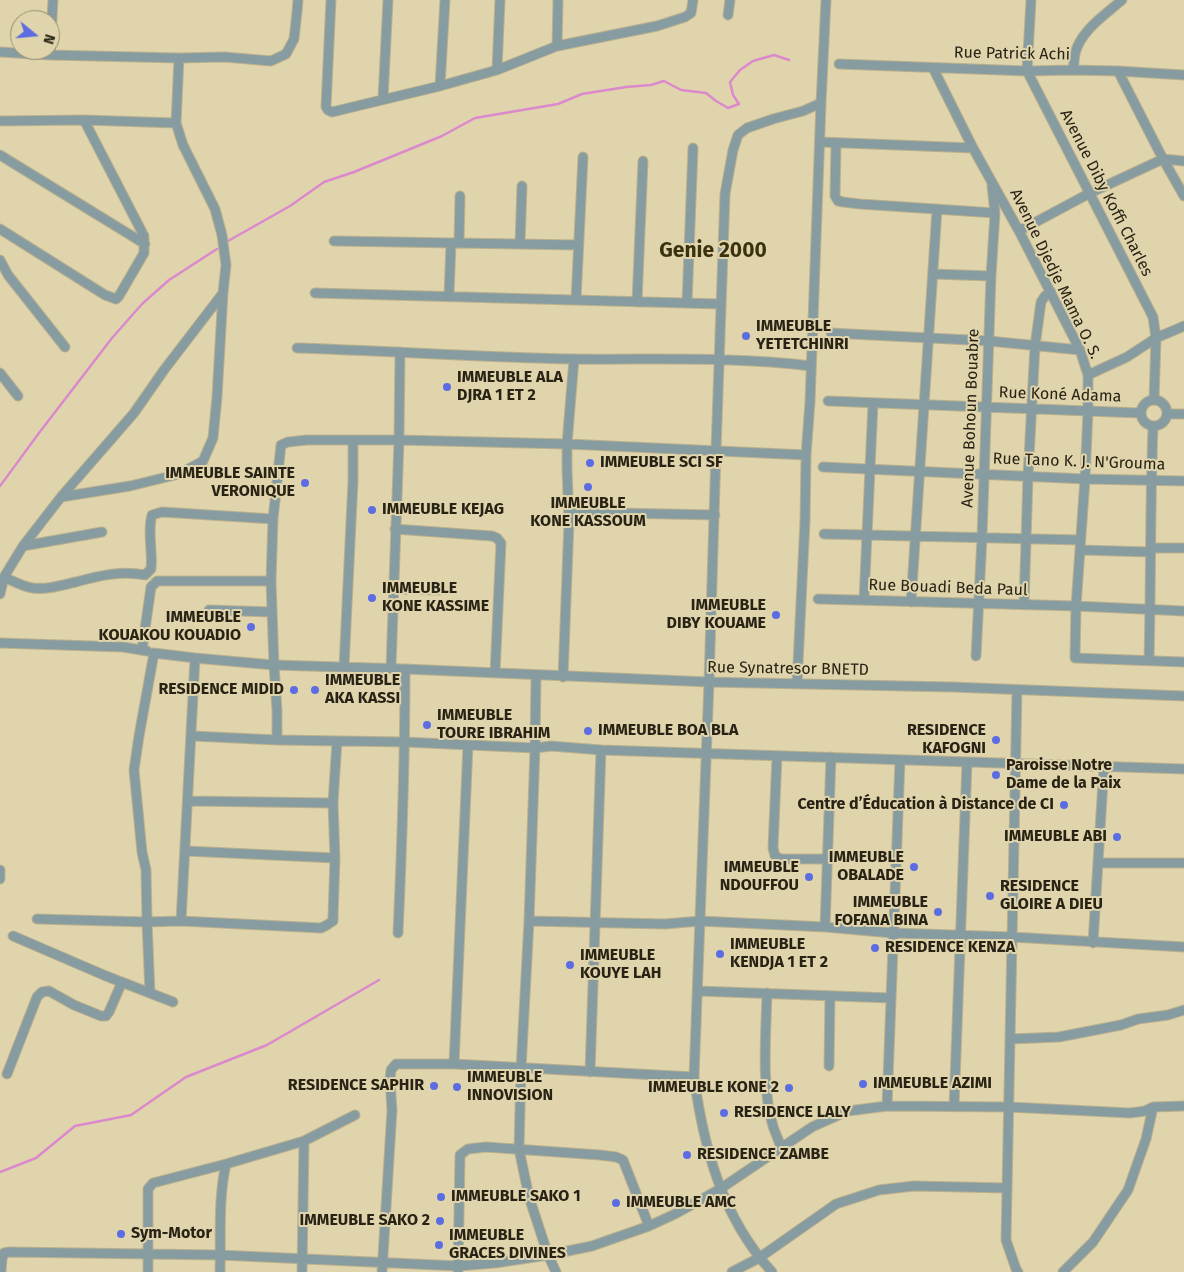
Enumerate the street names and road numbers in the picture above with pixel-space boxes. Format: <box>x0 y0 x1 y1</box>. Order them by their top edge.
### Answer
street label: Rue Patrick Achi <box>954 43 1070 65</box>
street label: Avenue Diby Koffi Charles <box>1055 106 1157 280</box>
street label: Avenue Djedje Mama O. S. <box>1005 186 1105 362</box>
street label: Avenue Bohoun Bouabre <box>958 328 984 508</box>
street label: Rue Koné Adama <box>998 383 1122 407</box>
street label: Rue Tano K. J. N'Grouma <box>992 449 1166 475</box>
street label: Rue Bouadi Beda Paul <box>868 576 1028 600</box>
street label: Rue Synatresor BNETD <box>707 658 869 680</box>

